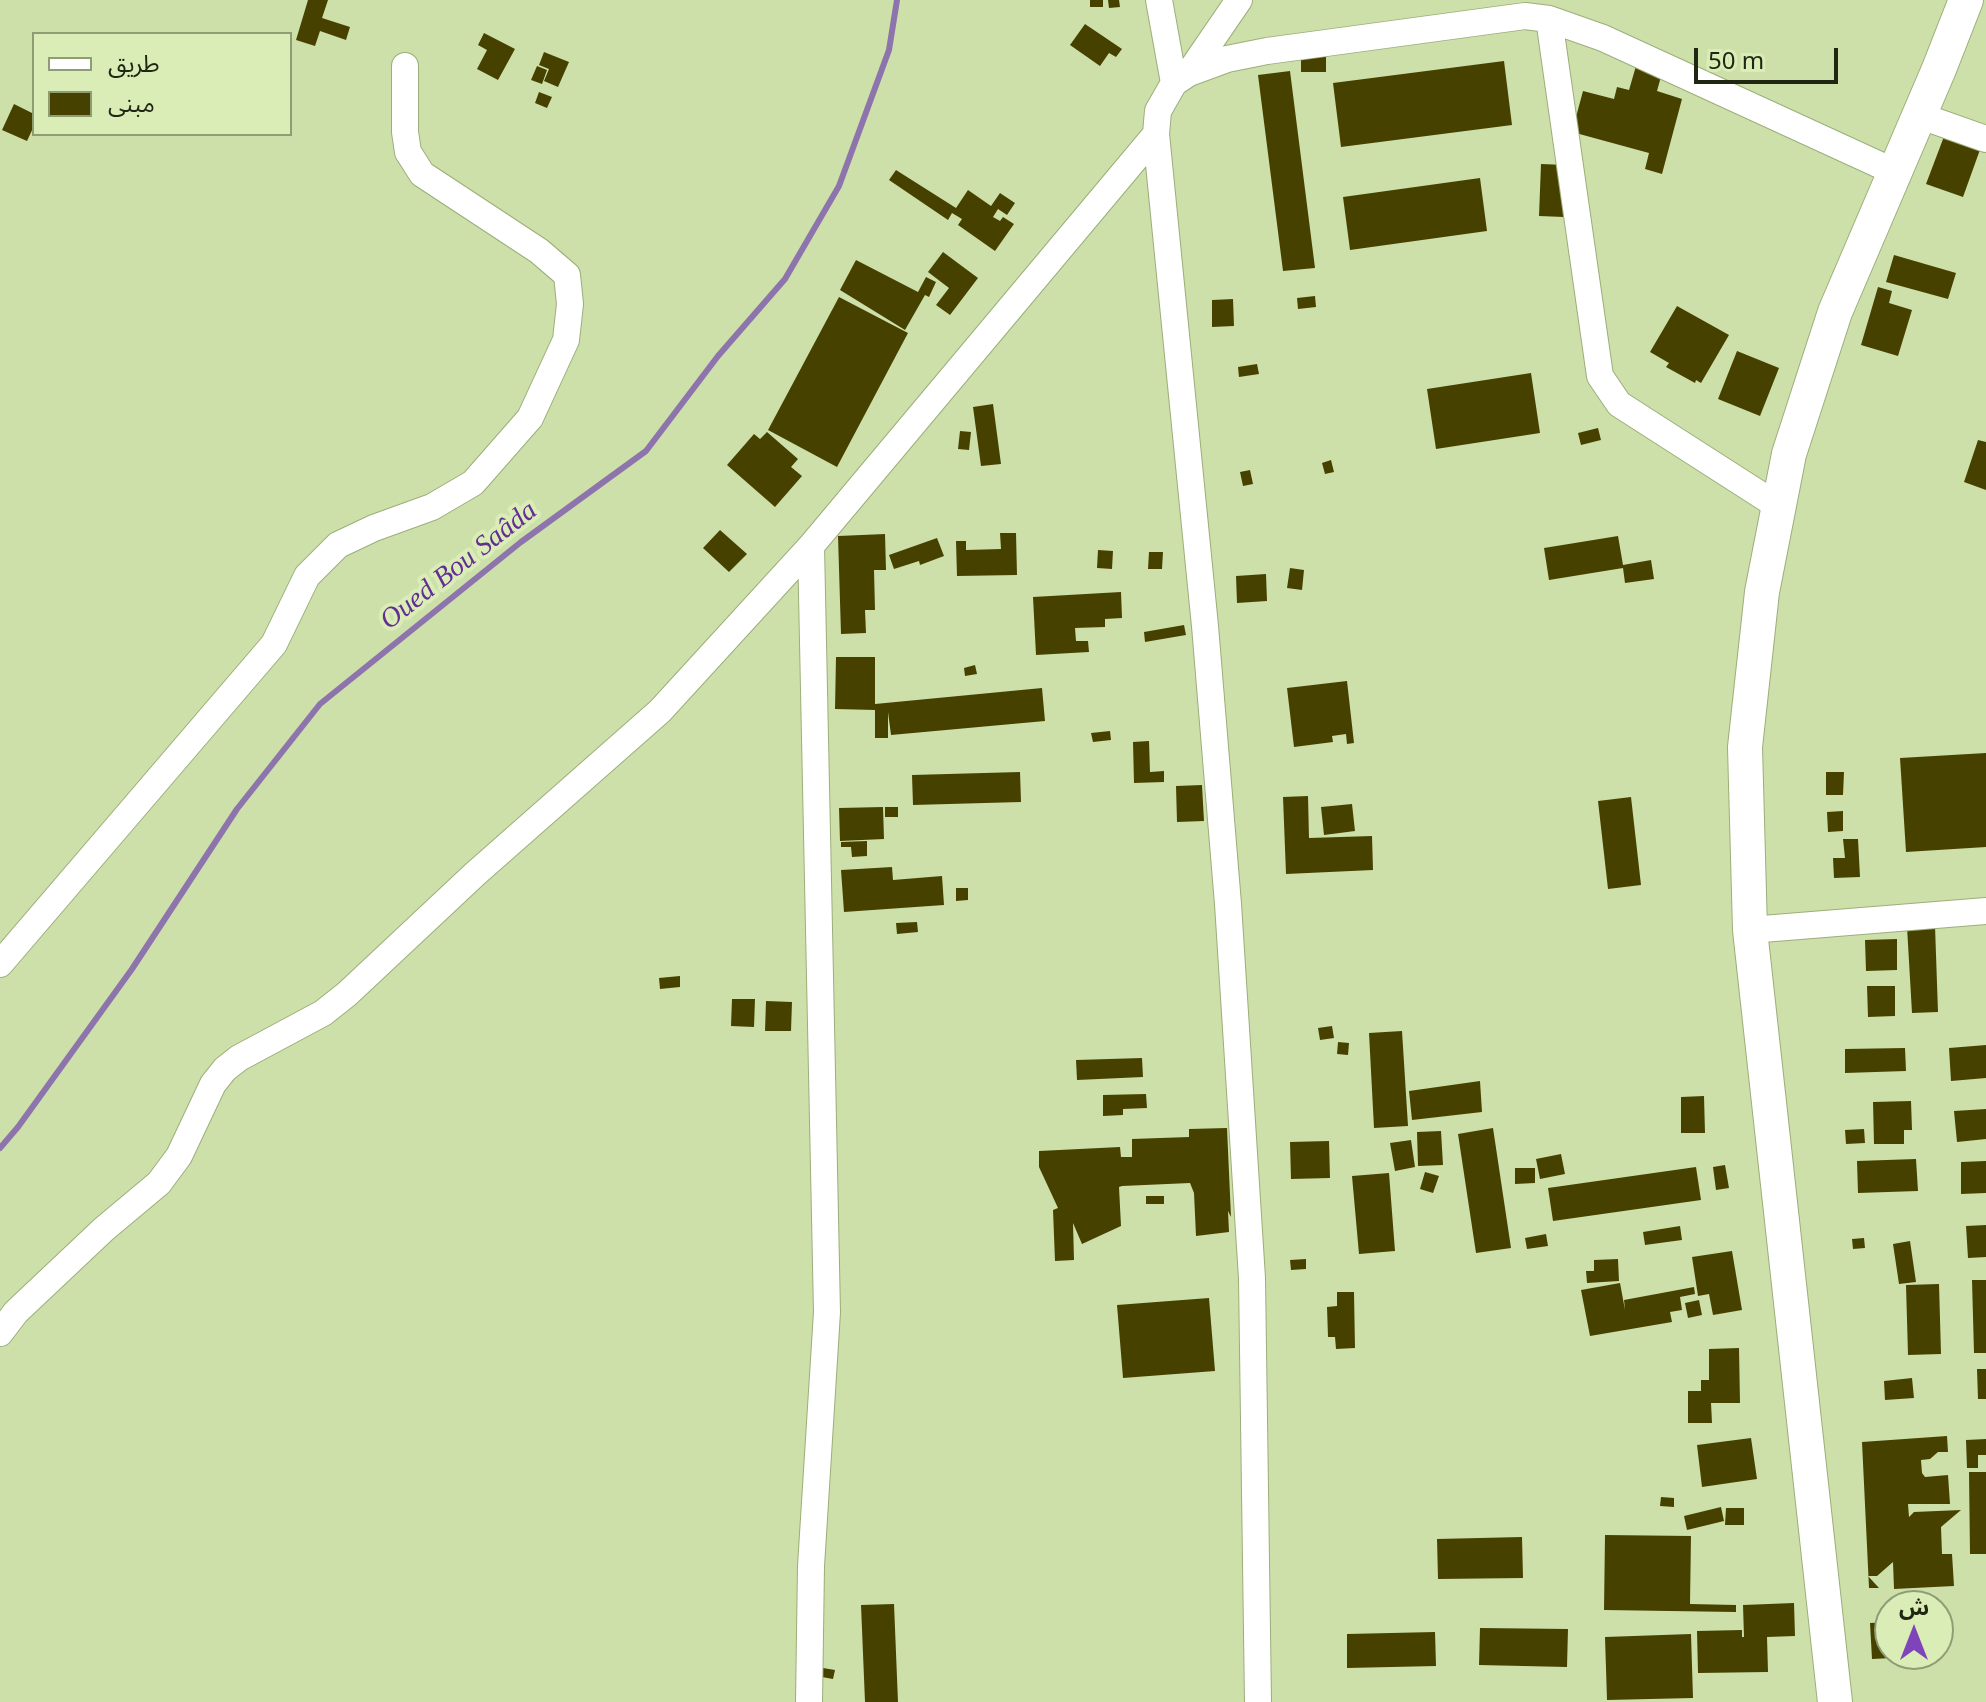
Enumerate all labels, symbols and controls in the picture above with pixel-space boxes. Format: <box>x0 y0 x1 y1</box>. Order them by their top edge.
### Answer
legend <box>32 32 292 136</box>
scale bar <box>1698 32 1842 82</box>
text: 50 m <box>1708 36 1764 87</box>
text: طريق <box>108 39 160 90</box>
text: مبنى <box>108 79 155 130</box>
water label: Oued Bou Saâda <box>362 485 556 647</box>
text: ش <box>1899 1585 1929 1631</box>
north arrow <box>1874 1590 1954 1670</box>

